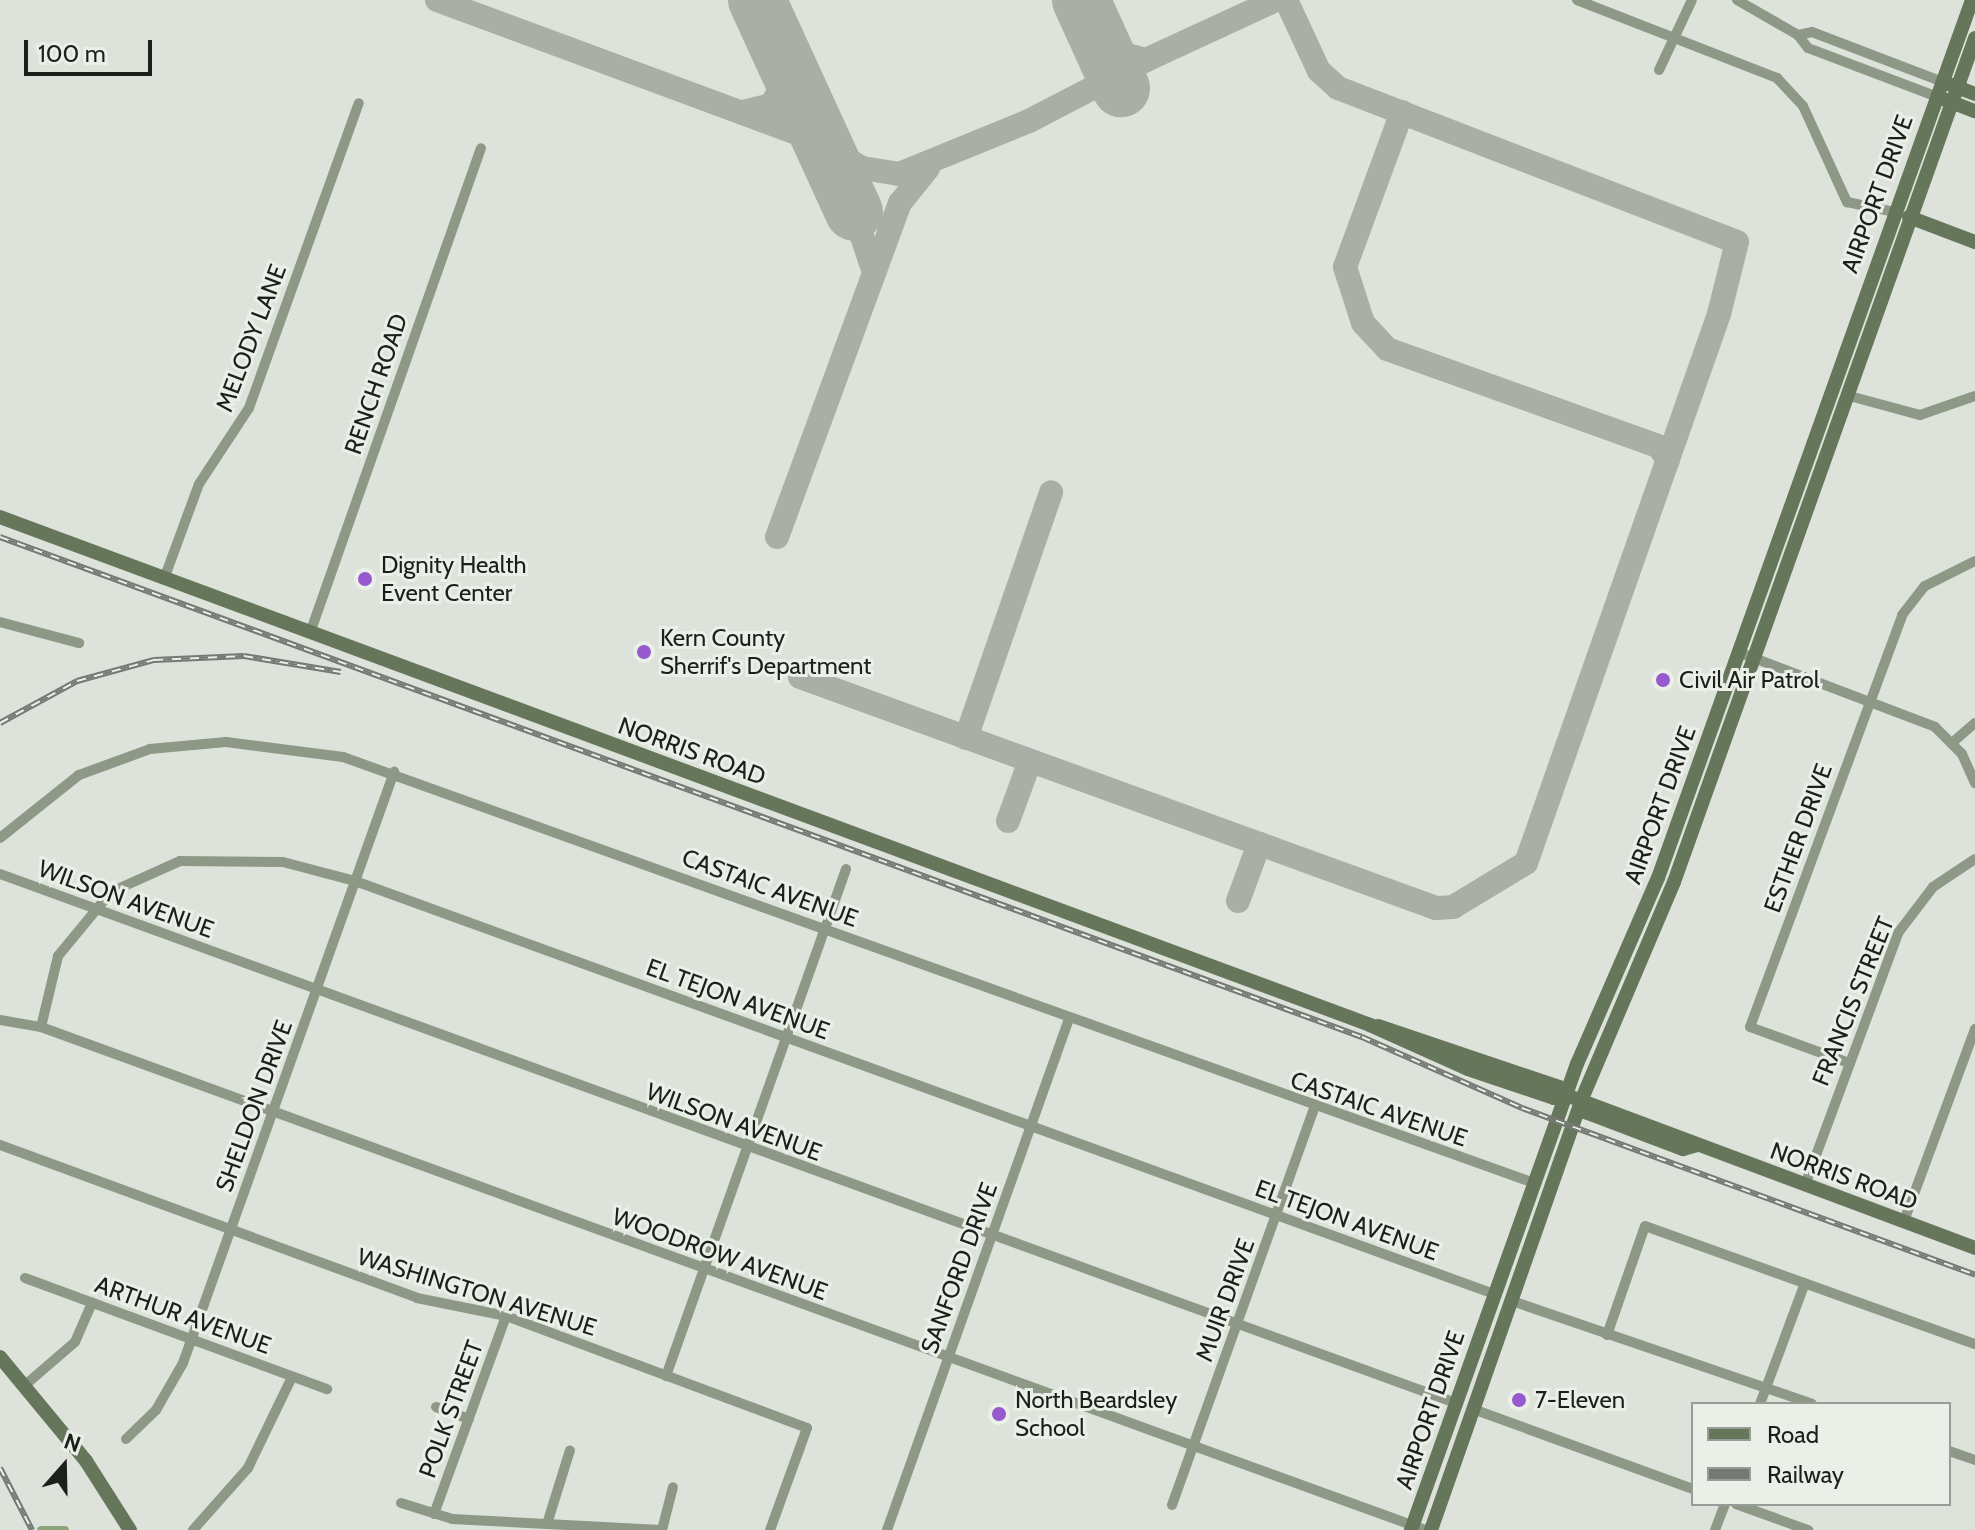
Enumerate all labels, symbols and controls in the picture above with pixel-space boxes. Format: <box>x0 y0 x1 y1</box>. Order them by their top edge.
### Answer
scale bar <box>28 24 156 74</box>
text: 100 m <box>38 39 106 68</box>
street label: AIRPORT DRIVE <box>1835 111 1919 277</box>
street label: MELODY LANE <box>210 260 292 416</box>
street label: RENCH ROAD <box>339 310 413 458</box>
place label: Dignity Health Event Center <box>381 551 526 607</box>
marker: Dignity Health Event Center <box>356 570 374 588</box>
place label: Kern County Sherrif's Department <box>660 624 871 680</box>
marker: Kern County Sherrif's Department <box>635 643 653 661</box>
place label: Civil Air Patrol <box>1679 666 1819 694</box>
marker: Civil Air Patrol <box>1654 671 1672 689</box>
street label: NORRIS ROAD <box>614 711 770 791</box>
street label: AIRPORT DRIVE <box>1618 722 1702 888</box>
street label: ESTHER DRIVE <box>1758 760 1838 916</box>
street label: CASTAIC AVENUE <box>678 843 862 933</box>
street label: WILSON AVENUE <box>34 854 218 944</box>
street label: FRANCIS STREET <box>1806 912 1900 1090</box>
street label: EL TEJON AVENUE <box>642 952 834 1046</box>
street label: SHELDON DRIVE <box>210 1016 298 1196</box>
street label: CASTAIC AVENUE <box>1287 1065 1471 1153</box>
street label: WILSON AVENUE <box>642 1077 826 1167</box>
street label: NORRIS ROAD <box>1766 1136 1922 1216</box>
street label: EL TEJON AVENUE <box>1251 1173 1443 1267</box>
street label: SANFORD DRIVE <box>915 1179 1003 1357</box>
street label: WOODROW AVENUE <box>608 1202 832 1306</box>
street label: MUIR DRIVE <box>1189 1235 1261 1365</box>
street label: WASHINGTON AVENUE <box>354 1242 600 1342</box>
street label: ARTHUR AVENUE <box>91 1270 275 1360</box>
street label: AIRPORT DRIVE <box>1389 1327 1471 1493</box>
street label: POLK STREET <box>413 1336 489 1482</box>
place label: North Beardsley School <box>1015 1386 1177 1442</box>
place label: 7-Eleven <box>1535 1386 1625 1414</box>
marker: 7-Eleven <box>1510 1391 1528 1409</box>
legend <box>1691 1402 1951 1506</box>
marker: North Beardsley School <box>990 1405 1008 1423</box>
text: Road <box>1767 1420 1819 1449</box>
north arrow <box>24 1426 104 1506</box>
text: N <box>60 1428 84 1458</box>
text: Railway <box>1767 1460 1844 1489</box>

